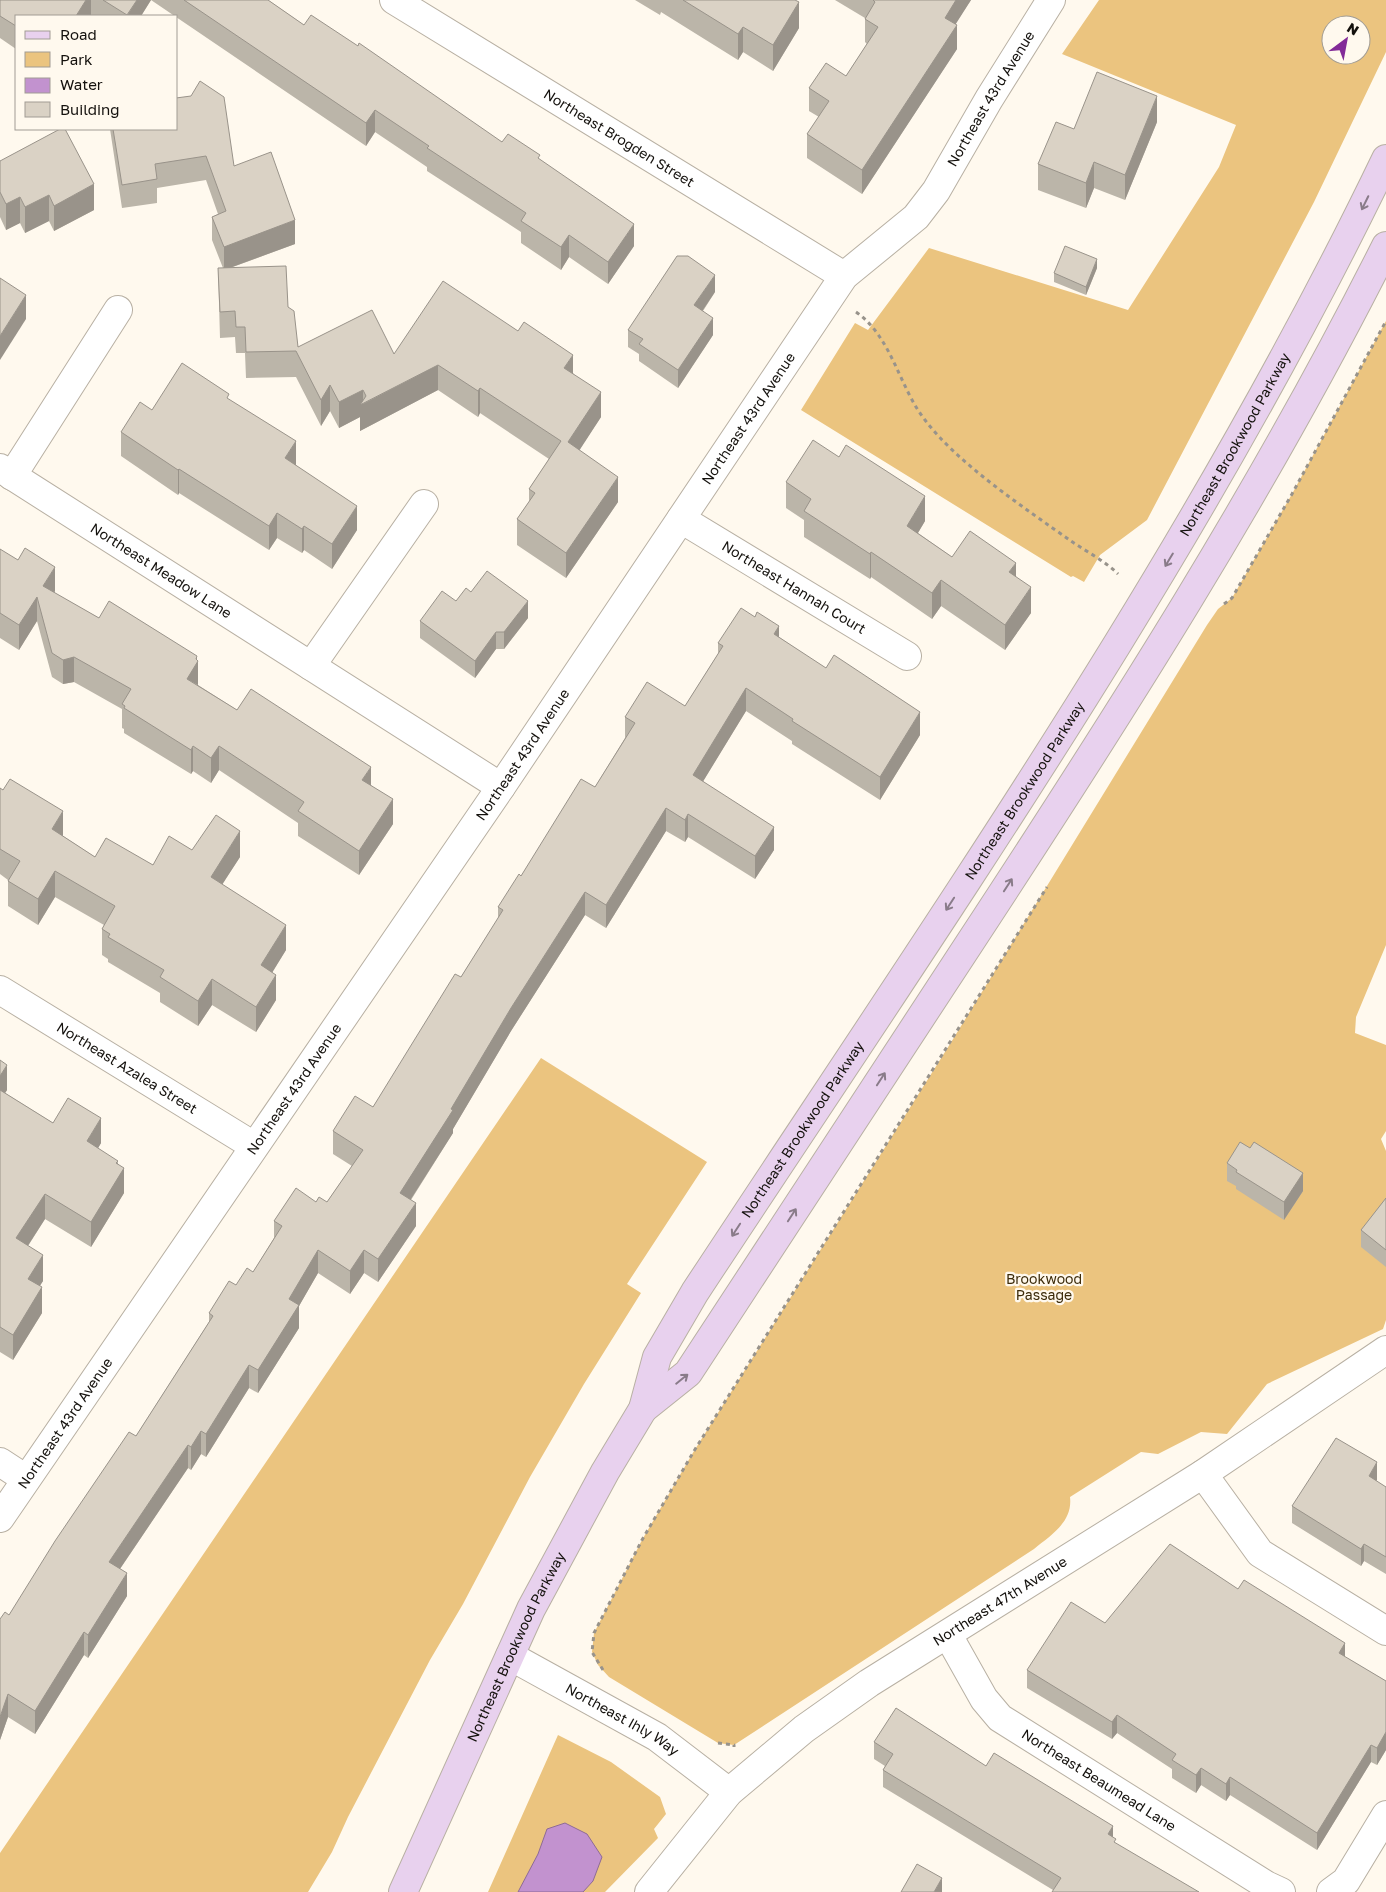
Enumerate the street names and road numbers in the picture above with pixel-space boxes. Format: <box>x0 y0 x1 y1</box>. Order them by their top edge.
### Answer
street label: Northeast 43rd Avenue <box>943 27 1038 169</box>
street label: Northeast Brogden Street <box>541 85 698 190</box>
street label: Northeast 43rd Avenue <box>698 349 798 487</box>
street label: Northeast Brookwood Parkway <box>1175 349 1293 539</box>
street label: Northeast Meadow Lane <box>88 519 235 621</box>
street label: Northeast Hannah Court <box>719 537 869 637</box>
street label: Northeast 43rd Avenue <box>472 685 573 824</box>
street label: Northeast Brookwood Parkway <box>961 698 1088 883</box>
street label: Northeast Azalea Street <box>54 1018 201 1117</box>
street label: Northeast 43rd Avenue <box>243 1020 344 1158</box>
street label: Northeast Brookwood Parkway <box>737 1037 867 1221</box>
street label: Northeast 43rd Avenue <box>14 1354 116 1492</box>
street label: Northeast Brookwood Parkway <box>463 1549 568 1744</box>
street label: Northeast 47th Avenue <box>929 1552 1070 1649</box>
street label: Northeast Ihly Way <box>563 1679 683 1759</box>
street label: Northeast Beaumead Lane <box>1019 1725 1179 1834</box>

